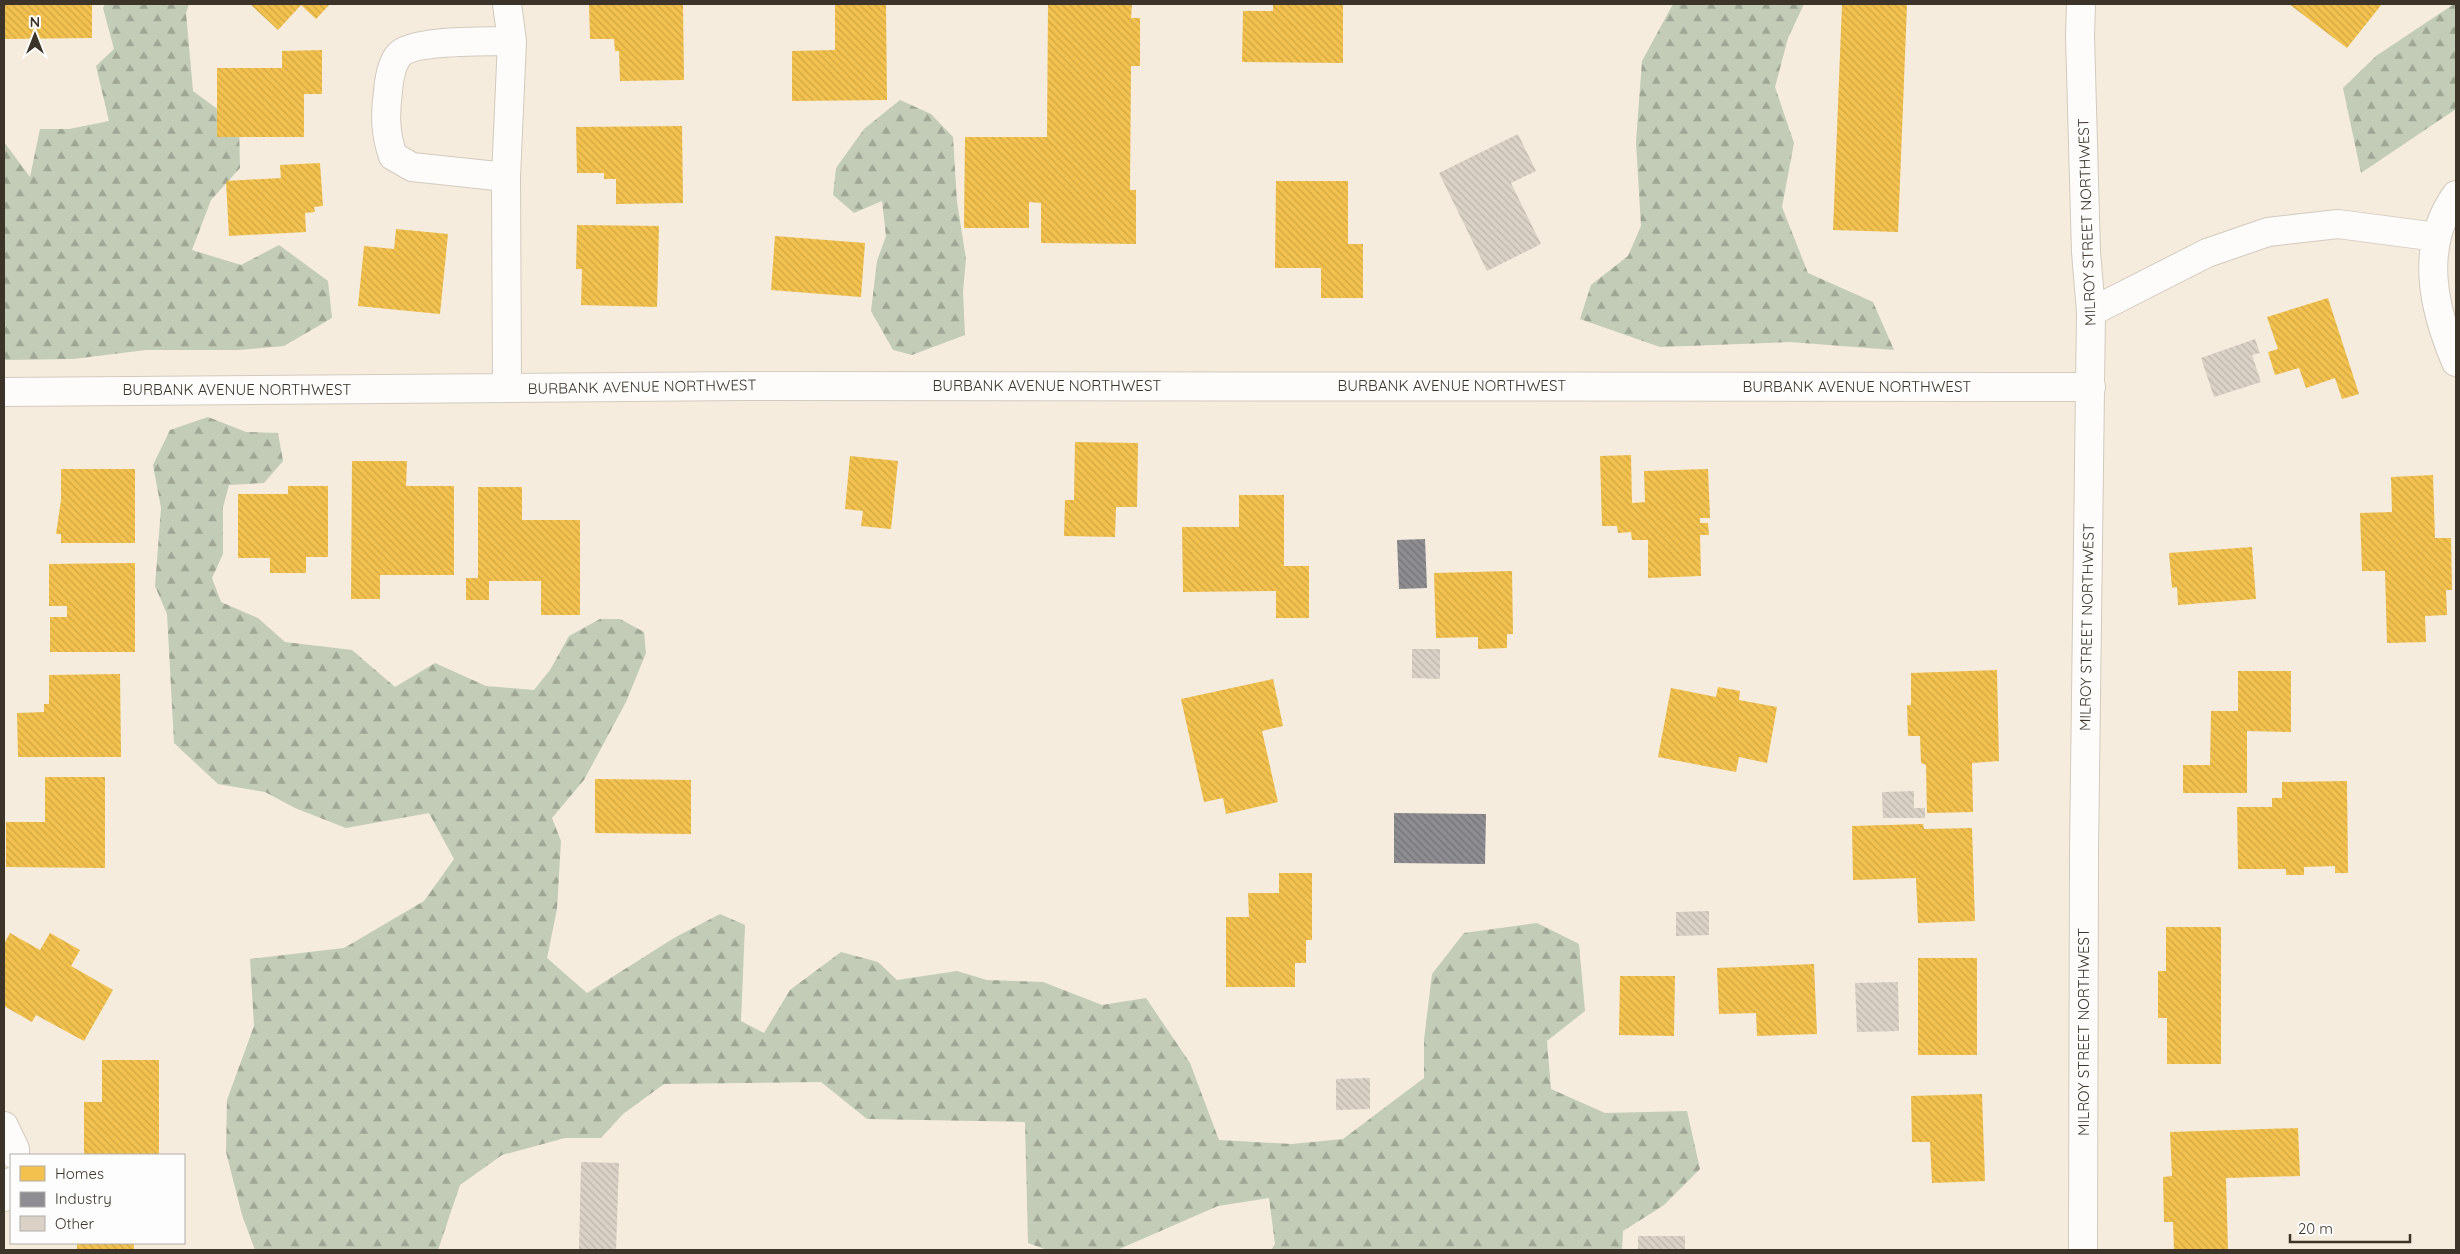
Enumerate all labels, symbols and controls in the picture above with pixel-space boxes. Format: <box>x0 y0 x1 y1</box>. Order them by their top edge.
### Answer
north arrow <box>10 10 60 60</box>
text: N <box>30 13 40 31</box>
street label: MILROY STREET NORTHWEST <box>2073 118 2100 326</box>
street label: BURBANK AVENUE NORTHWEST <box>527 375 757 398</box>
street label: BURBANK AVENUE NORTHWEST <box>933 376 1161 395</box>
street label: BURBANK AVENUE NORTHWEST <box>1338 376 1566 395</box>
street label: BURBANK AVENUE NORTHWEST <box>1743 377 1971 396</box>
street label: BURBANK AVENUE NORTHWEST <box>123 380 351 399</box>
street label: MILROY STREET NORTHWEST <box>2075 523 2098 731</box>
street label: MILROY STREET NORTHWEST <box>2074 928 2093 1136</box>
legend <box>10 1154 185 1244</box>
text: Homes <box>55 1164 104 1183</box>
text: Industry <box>55 1189 112 1208</box>
scale bar <box>2290 1212 2410 1244</box>
text: Other <box>55 1214 95 1233</box>
text: 20 m <box>2298 1219 2333 1238</box>

